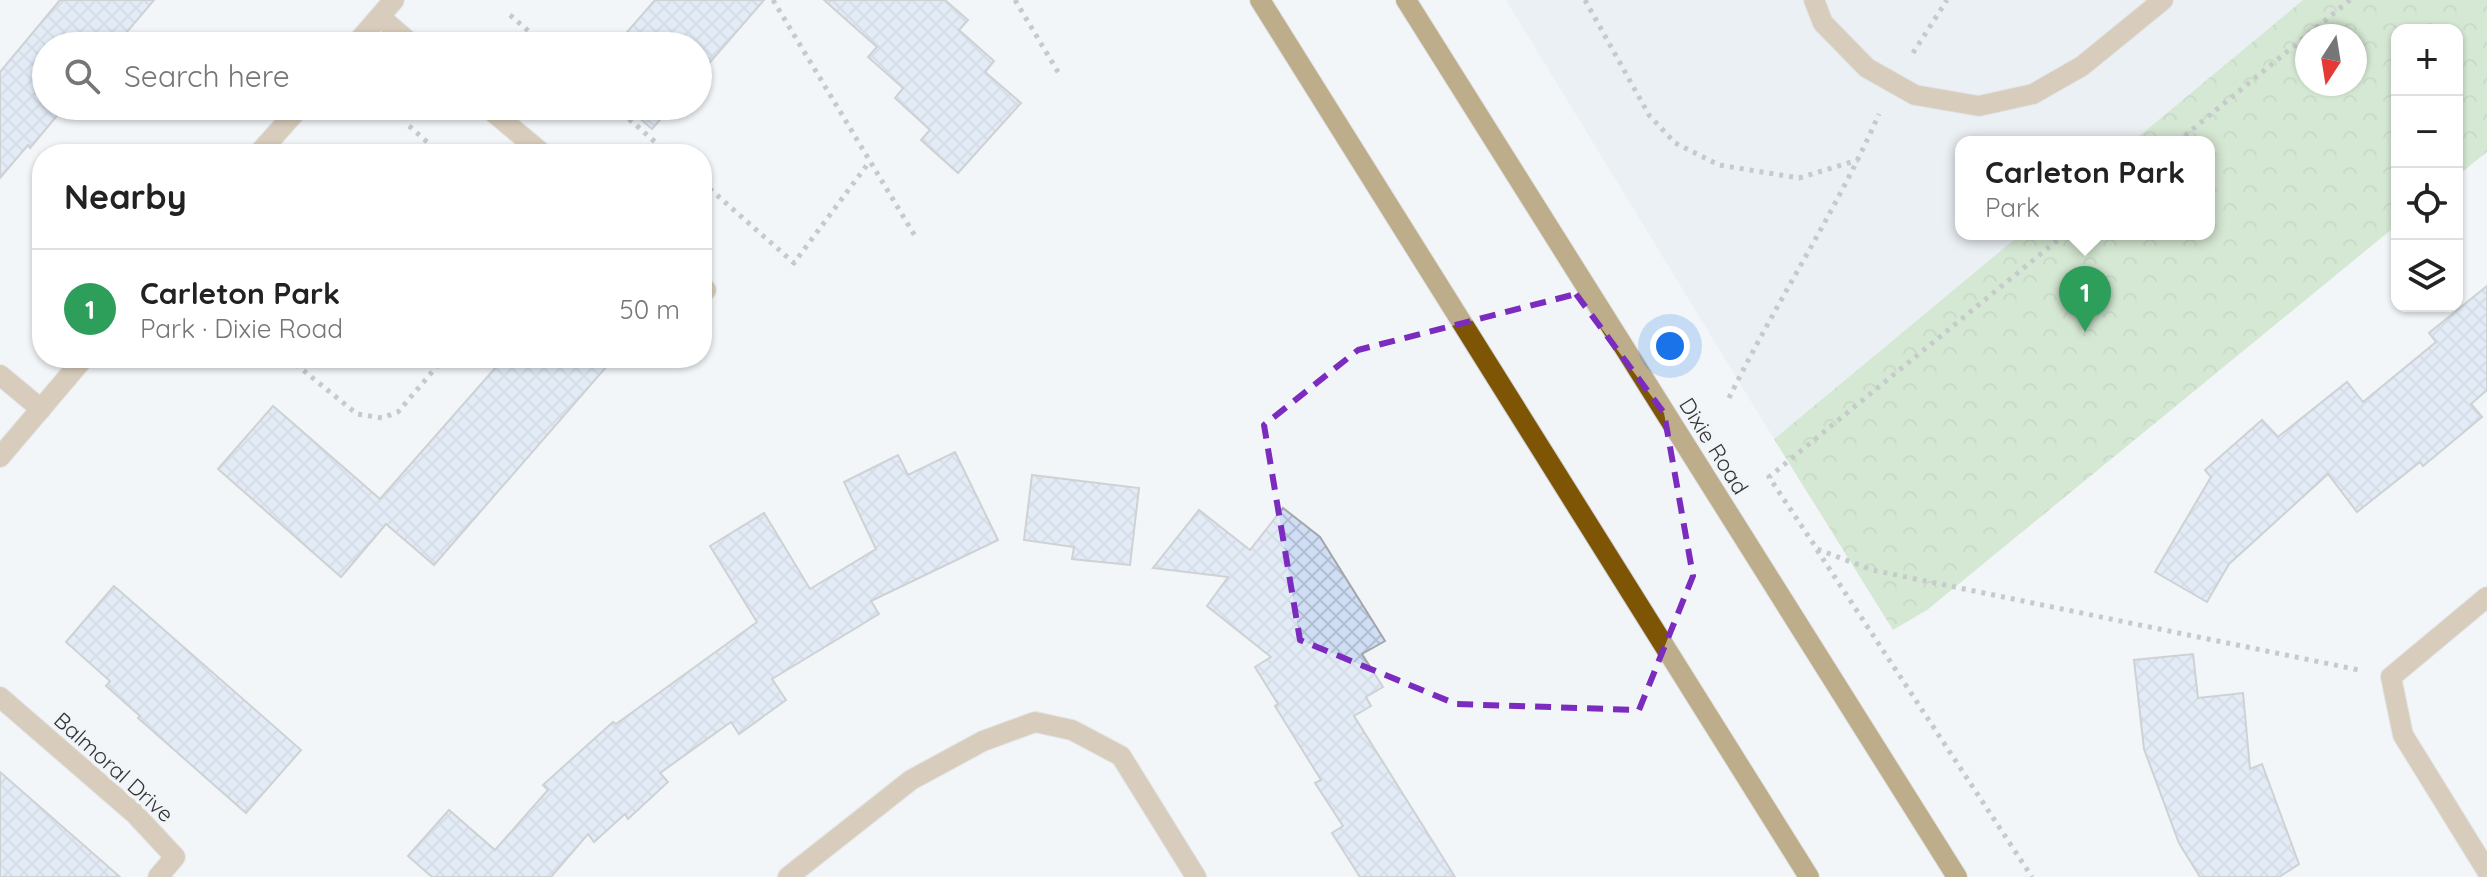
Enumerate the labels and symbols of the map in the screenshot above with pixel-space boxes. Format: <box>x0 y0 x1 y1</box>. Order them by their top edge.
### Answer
north arrow <box>2295 24 2367 96</box>
pin: 1 <box>2059 266 2111 332</box>
your location <box>1650 326 1690 366</box>
street label: Dixie Road <box>1673 392 1755 500</box>
street label: Balmoral Drive <box>48 706 180 828</box>

